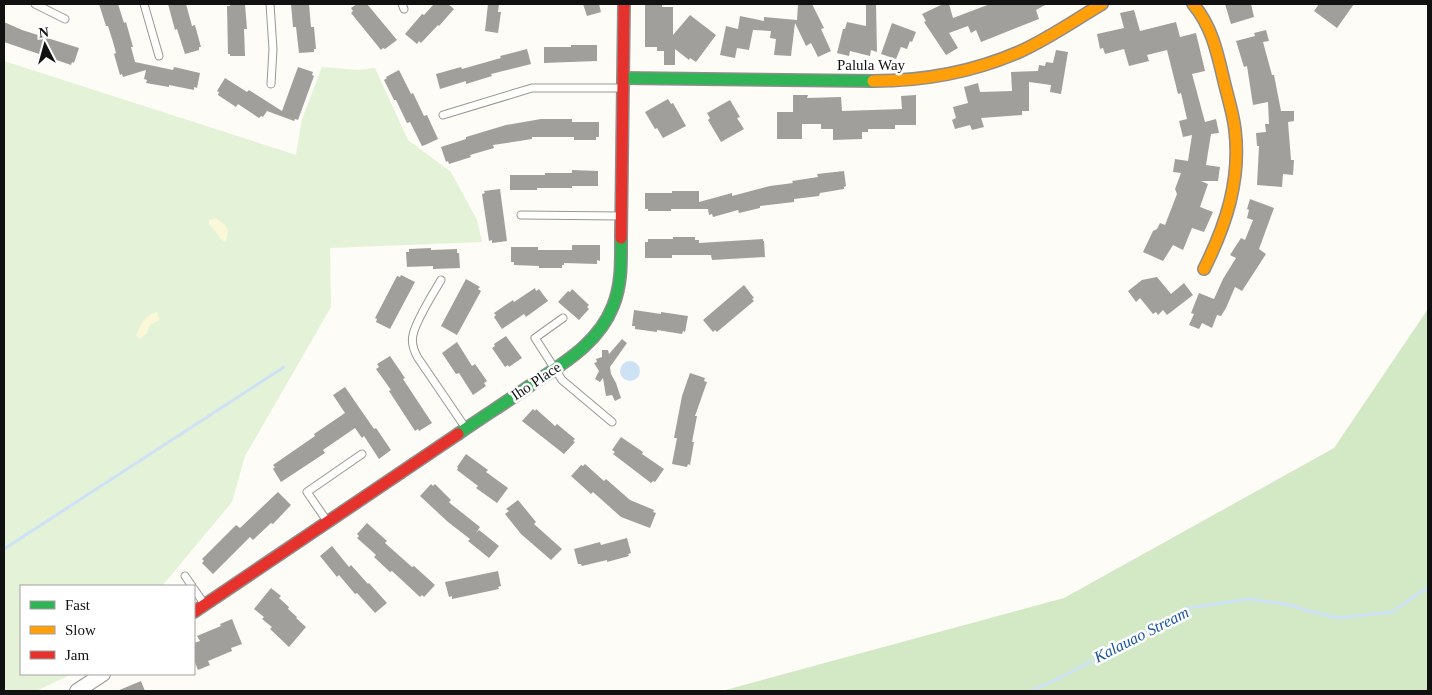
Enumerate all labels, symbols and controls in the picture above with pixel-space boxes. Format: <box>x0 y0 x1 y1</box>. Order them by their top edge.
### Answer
north arrow <box>20 20 70 70</box>
text: N <box>38 25 50 41</box>
street label: Palula Way <box>837 57 906 73</box>
street label: Iho Place <box>508 358 564 403</box>
legend <box>20 585 195 675</box>
text: Fast <box>65 597 91 613</box>
water label: Kalauao Stream <box>1090 603 1191 666</box>
text: Slow <box>65 622 96 638</box>
text: Jam <box>65 647 89 663</box>

